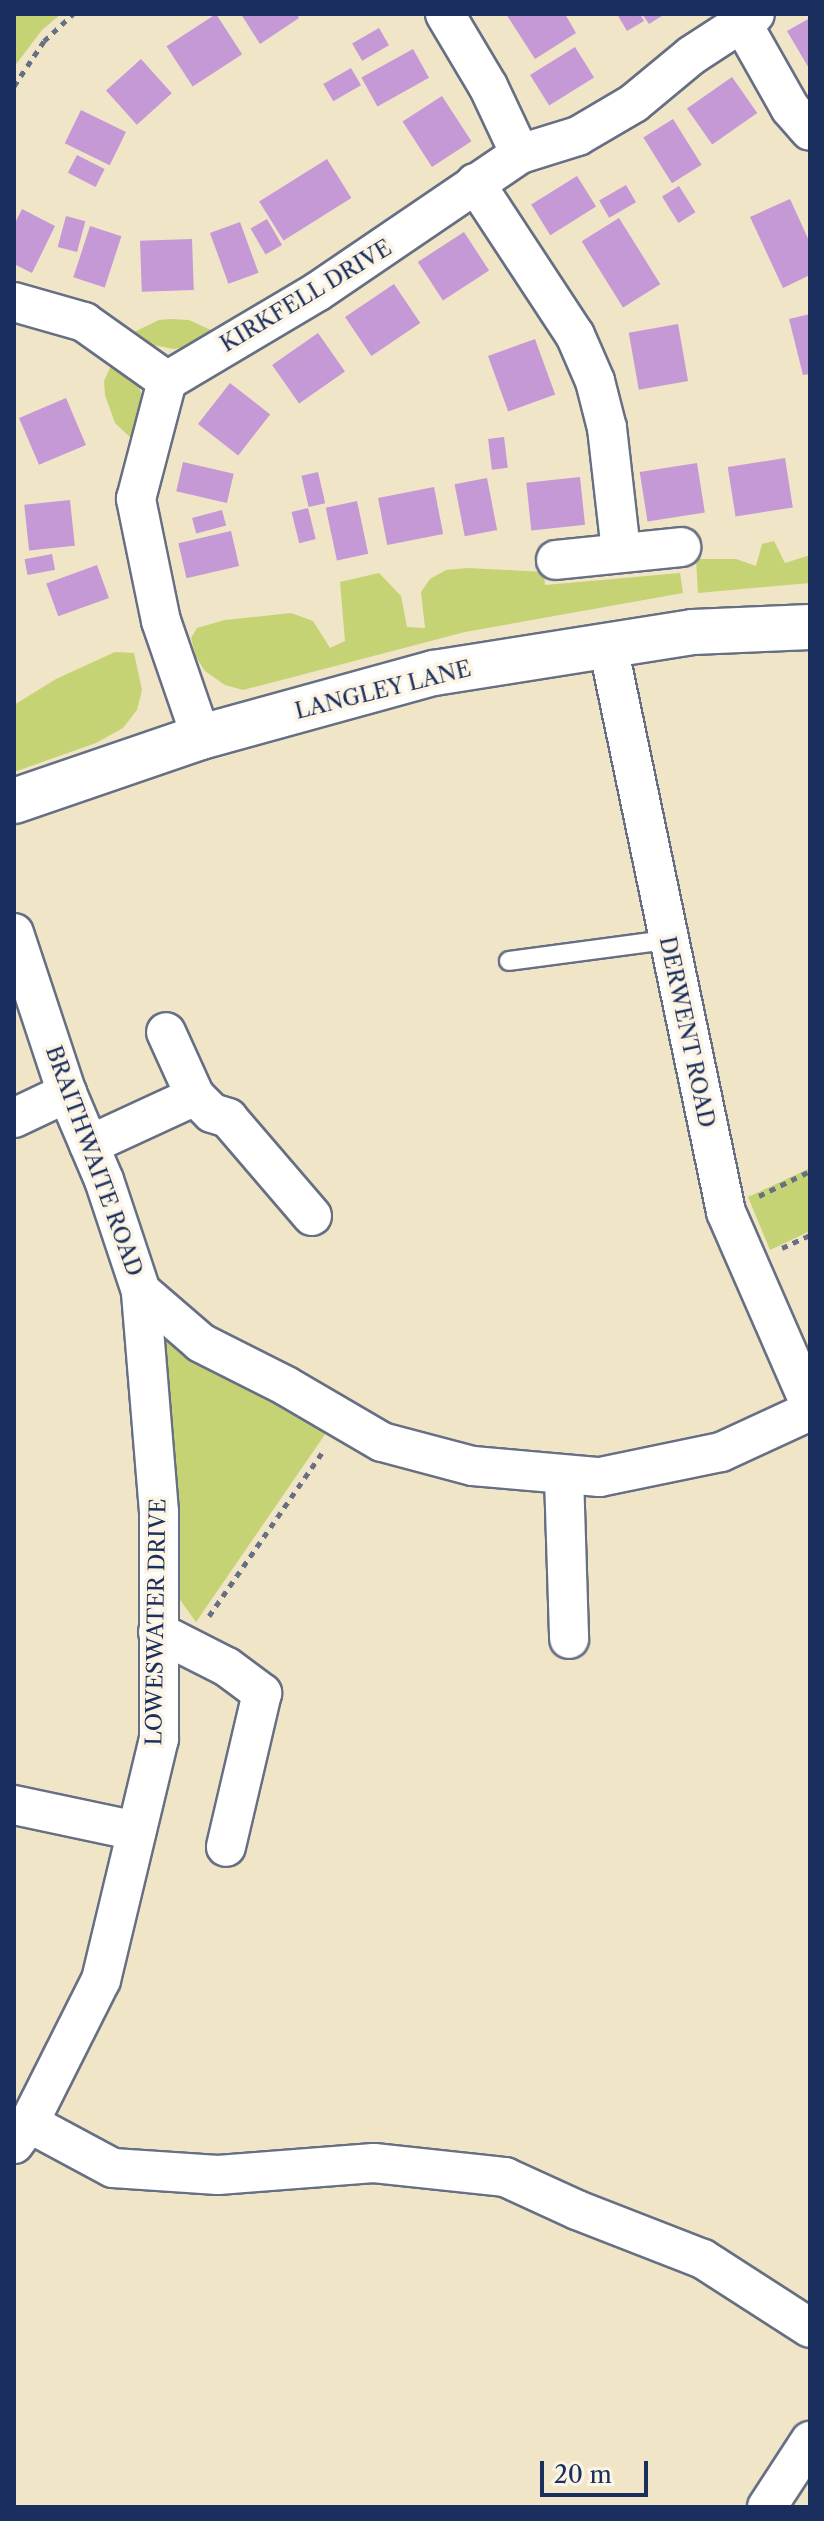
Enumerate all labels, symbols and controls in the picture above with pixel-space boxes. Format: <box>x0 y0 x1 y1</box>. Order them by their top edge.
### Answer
street label: KIRKFELL DRIVE <box>215 234 397 358</box>
street label: LANGLEY LANE <box>292 655 474 725</box>
street label: DERWENT ROAD <box>654 934 720 1130</box>
street label: BRAITHWAITE ROAD <box>40 1042 148 1280</box>
street label: LOWESWATER DRIVE <box>141 1498 171 1746</box>
scale bar <box>544 2445 652 2495</box>
text: 20 m <box>554 2460 612 2489</box>

